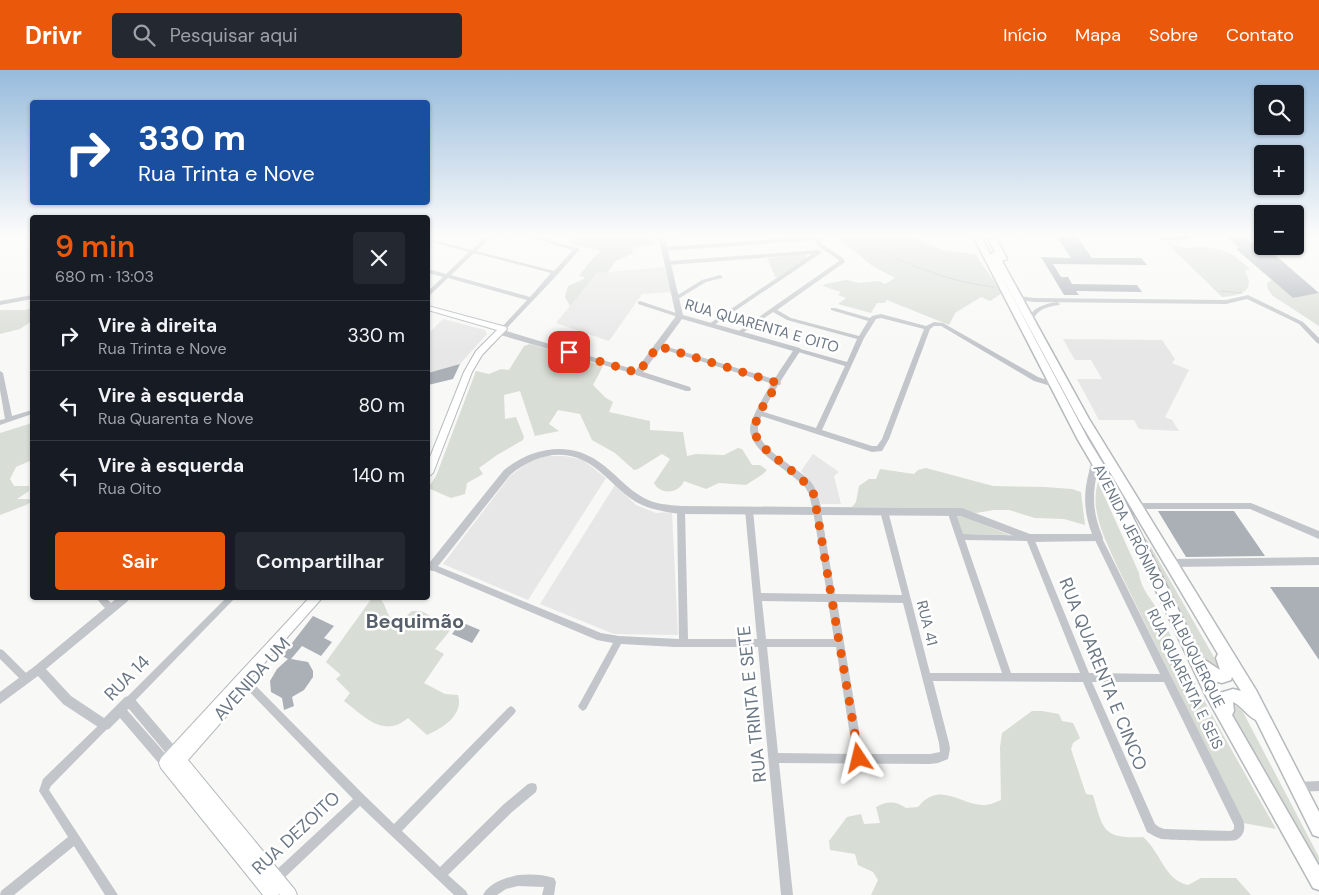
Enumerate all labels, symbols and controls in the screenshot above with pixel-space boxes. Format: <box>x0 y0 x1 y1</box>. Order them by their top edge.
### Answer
search box <box>112 13 462 58</box>
text: Drivr <box>25 20 82 51</box>
icon: search <box>130 21 158 49</box>
text: Pesquisar aqui <box>170 23 298 48</box>
text: Início <box>1003 23 1047 47</box>
text: Mapa <box>1075 23 1121 47</box>
text: Sobre <box>1149 23 1198 47</box>
text: Contato <box>1226 23 1294 47</box>
map controls <box>1254 85 1304 255</box>
button: search <box>1254 85 1304 135</box>
text: 330 m <box>138 115 246 161</box>
icon: right <box>55 120 120 185</box>
button: + <box>1254 145 1304 195</box>
text: Rua Trinta e Nove <box>138 159 315 188</box>
button: − <box>1254 205 1304 255</box>
text: 9 min <box>55 227 135 266</box>
button: close <box>353 232 405 284</box>
text: 680 m · 13:03 <box>55 266 154 287</box>
street label: RUA QUARENTA E OITO <box>683 294 841 358</box>
text: Vire à direita <box>98 313 217 338</box>
icon: right <box>55 322 83 350</box>
text: 330 m <box>348 323 405 348</box>
pin <box>548 331 590 373</box>
text: Rua Trinta e Nove <box>98 338 226 359</box>
icon: arrive <box>555 338 583 366</box>
text: Vire à esquerda <box>98 383 244 408</box>
icon: left <box>55 392 83 420</box>
text: 80 m <box>358 393 405 418</box>
text: Rua Quarenta e Nove <box>98 408 254 429</box>
text: Vire à esquerda <box>98 453 244 478</box>
street label: AVENIDA JERÔNIMO DE ALBUQUERQUE <box>1089 461 1229 711</box>
icon: left <box>55 462 83 490</box>
text: 140 m <box>353 463 405 488</box>
text: Rua Oito <box>98 478 161 499</box>
button: Sair <box>55 532 225 590</box>
button: Compartilhar <box>235 532 405 590</box>
street label: RUA QUARENTA E CINCO <box>1053 574 1153 774</box>
street label: RUA 41 <box>912 598 942 648</box>
street label: RUA QUARENTA E SEIS <box>1142 605 1228 753</box>
district label: Bequimão <box>366 608 464 634</box>
street label: RUA TRINTA E SETE <box>732 624 772 784</box>
street label: AVENIDA UM <box>208 632 296 726</box>
street label: RUA 14 <box>99 650 155 706</box>
position arrow <box>832 731 884 783</box>
street label: RUA DEZOITO <box>247 786 345 880</box>

